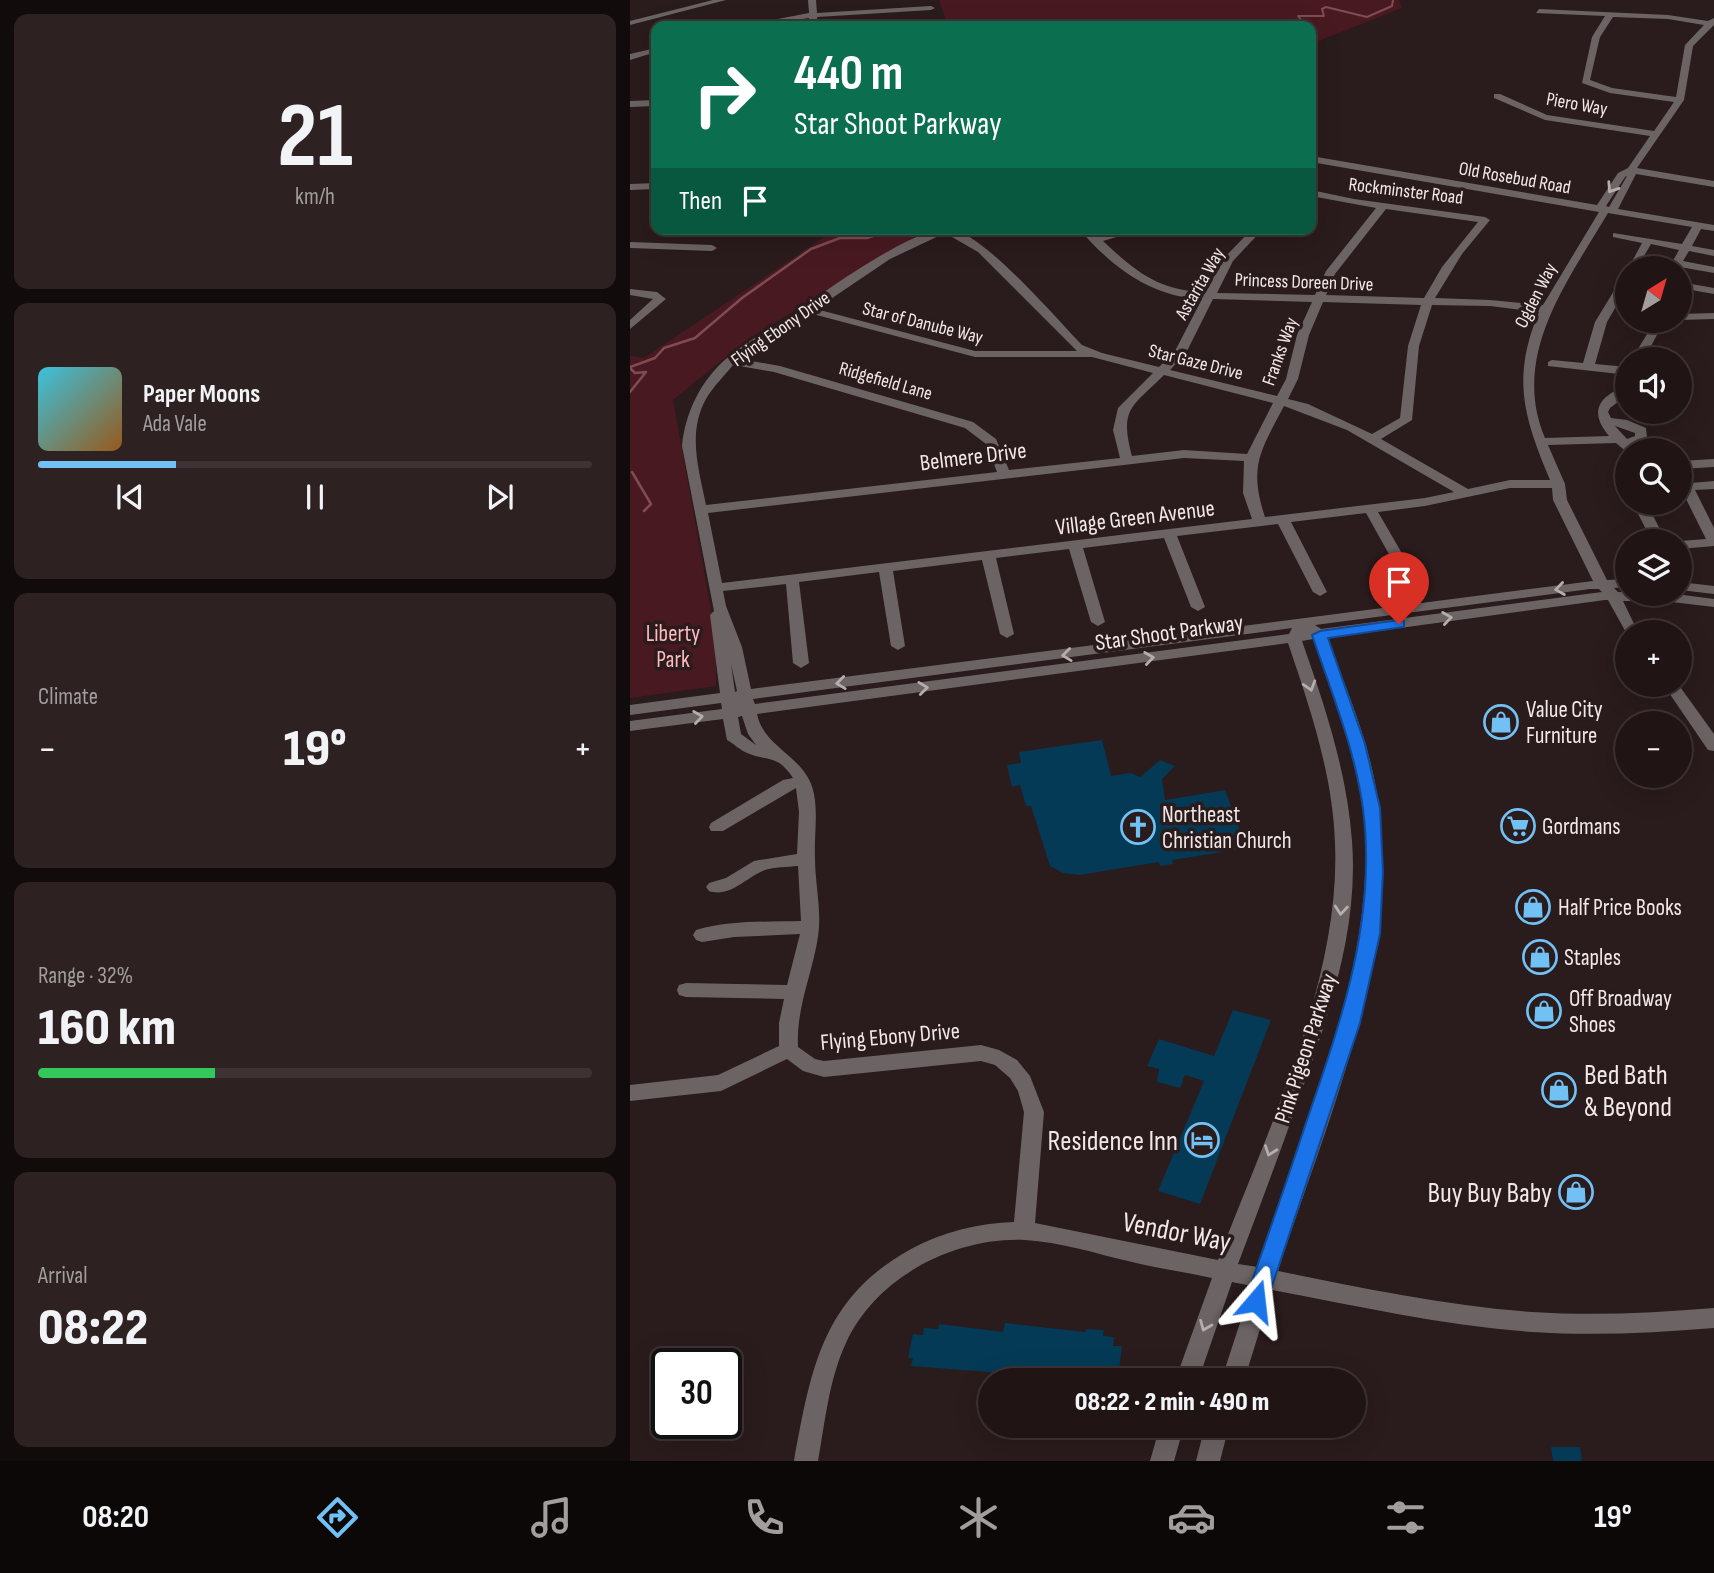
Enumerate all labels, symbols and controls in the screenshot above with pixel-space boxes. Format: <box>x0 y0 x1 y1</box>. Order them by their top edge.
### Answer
text: 440 m <box>794 45 903 104</box>
icon: right <box>679 49 770 140</box>
text: 21 <box>277 83 353 192</box>
street label: Piero Way <box>1544 88 1610 121</box>
text: Star Shoot Parkway <box>794 105 1002 144</box>
street label: Old Rosebud Road <box>1457 157 1572 200</box>
street label: Rockminster Road <box>1347 173 1464 210</box>
one-way arrow <box>1608 181 1621 194</box>
icon: arrive <box>736 182 774 220</box>
text: km/h <box>295 183 335 211</box>
text: Then <box>679 186 722 217</box>
street label: Astarita Way <box>1170 243 1230 325</box>
north arrow <box>1615 256 1692 332</box>
map controls <box>1615 256 1692 788</box>
street label: Ogden Way <box>1510 259 1563 332</box>
street label: Princess Doreen Drive <box>1234 269 1374 296</box>
street label: Flying Ebony Drive <box>727 287 835 372</box>
street label: Star of Danube Way <box>860 297 986 350</box>
street label: Franks Way <box>1257 314 1304 389</box>
street label: Star Gaze Drive <box>1146 340 1245 385</box>
button: sound <box>1615 347 1692 424</box>
street label: Ridgefield Lane <box>836 357 935 406</box>
text: Paper Moons <box>143 379 260 410</box>
text: Ada Vale <box>143 410 207 438</box>
street label: Belmere Drive <box>918 437 1028 477</box>
button: search <box>1615 438 1692 515</box>
icon: previous <box>111 478 149 516</box>
icon: pause <box>296 478 334 516</box>
icon: next <box>481 478 519 516</box>
street label: Village Green Avenue <box>1054 494 1216 542</box>
button: layers <box>1615 529 1692 606</box>
pin <box>1369 552 1429 624</box>
icon: arrive <box>1380 563 1418 601</box>
one-way arrow <box>1554 581 1565 596</box>
street label: Star Shoot Parkway <box>1093 609 1245 657</box>
one-way arrow <box>1441 610 1453 625</box>
park label: Liberty Park <box>646 620 700 674</box>
button: + <box>1615 620 1692 697</box>
one-way arrow <box>1061 647 1073 662</box>
one-way arrow <box>1143 650 1155 665</box>
one-way arrow <box>835 675 847 690</box>
one-way arrow <box>917 680 929 695</box>
one-way arrow <box>1301 680 1316 692</box>
text: Climate <box>38 683 98 711</box>
place label: Value City Furniture <box>1526 696 1603 750</box>
shop icon: Value City Furniture <box>1482 703 1520 741</box>
one-way arrow <box>692 709 703 724</box>
button: − <box>1615 711 1692 788</box>
text: 19° <box>283 718 347 781</box>
text: − <box>38 727 57 772</box>
text: + <box>573 727 592 772</box>
place label: Northeast Christian Church <box>1162 801 1292 855</box>
supermarket icon: Gordmans <box>1499 807 1537 845</box>
church icon: Northeast Christian Church <box>1119 808 1157 846</box>
place label: Gordmans <box>1542 813 1621 841</box>
shop icon: Half Price Books <box>1514 888 1552 926</box>
place label: Half Price Books <box>1558 894 1682 922</box>
one-way arrow <box>1334 905 1349 916</box>
shop icon: Staples <box>1521 938 1559 976</box>
place label: Staples <box>1564 944 1621 972</box>
text: Range · 32% <box>38 962 133 990</box>
street label: Pink Pigeon Parkway <box>1269 970 1343 1127</box>
place label: Off Broadway Shoes <box>1569 985 1672 1039</box>
shop icon: Off Broadway Shoes <box>1525 992 1563 1030</box>
text: 160 km <box>38 997 176 1060</box>
street label: Flying Ebony Drive <box>819 1017 961 1057</box>
place label: Bed Bath & Beyond <box>1584 1059 1672 1124</box>
shop icon: Bed Bath & Beyond <box>1540 1071 1578 1109</box>
hotel icon: Residence Inn <box>1183 1121 1221 1159</box>
place label: Residence Inn <box>1048 1125 1178 1158</box>
one-way arrow <box>1264 1144 1278 1156</box>
shop icon: Buy Buy Baby <box>1557 1173 1595 1211</box>
place label: Buy Buy Baby <box>1428 1177 1552 1210</box>
street label: Vendor Way <box>1120 1206 1234 1259</box>
text: Arrival <box>38 1262 87 1290</box>
position arrow <box>1219 1264 1293 1338</box>
text: 08:22 <box>38 1297 148 1360</box>
one-way arrow <box>1200 1319 1214 1331</box>
speed limit sign: 30 <box>651 1348 742 1439</box>
text: 08:22 · 2 min · 490 m <box>1075 1387 1269 1418</box>
icon: directions <box>313 1493 362 1542</box>
icon: music <box>527 1493 576 1542</box>
icon: phone <box>740 1493 789 1542</box>
icon: climate <box>954 1493 1003 1542</box>
icon: car <box>1167 1493 1216 1542</box>
icon: filters <box>1381 1493 1430 1542</box>
text: 08:20 <box>82 1498 149 1537</box>
text: 19° <box>1594 1498 1632 1537</box>

